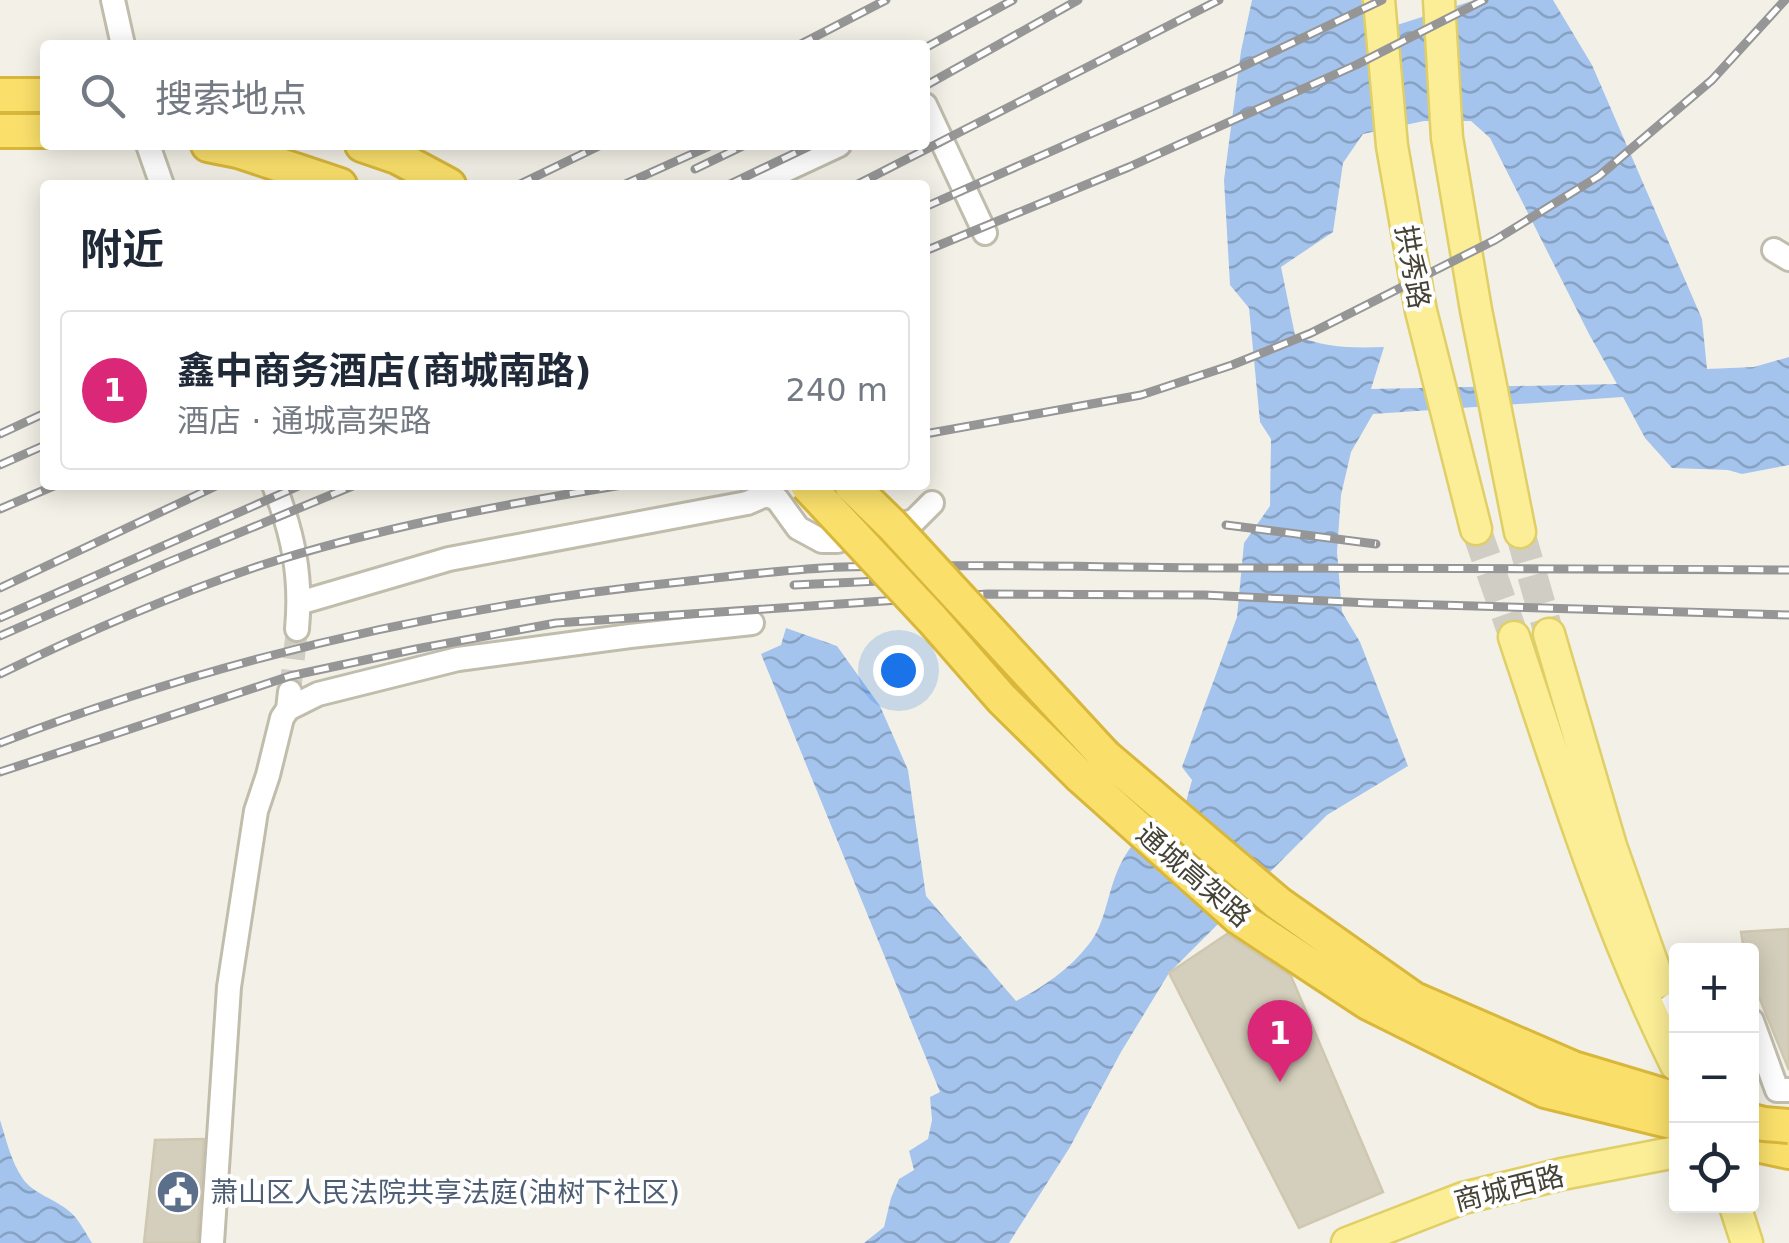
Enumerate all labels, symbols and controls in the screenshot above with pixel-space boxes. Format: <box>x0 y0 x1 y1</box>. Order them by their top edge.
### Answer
search box <box>40 40 930 150</box>
icon: search <box>75 68 130 123</box>
text: 搜索地点 <box>155 77 307 121</box>
street label: 拱秀路 <box>1389 223 1436 311</box>
text: 附近 <box>80 225 164 274</box>
text: 鑫中商务酒店(商城南路) <box>177 349 592 393</box>
text: 1 <box>103 371 126 409</box>
text: 240 m <box>786 371 888 409</box>
text: 酒店 · 通城高架路 <box>177 402 432 440</box>
your location <box>873 645 924 696</box>
street label: 通城高架路 <box>1130 817 1257 934</box>
map controls <box>1669 943 1759 1213</box>
button: + <box>1669 943 1759 1033</box>
pin: 1 <box>1248 1000 1312 1082</box>
button: − <box>1669 1033 1759 1123</box>
button: locate <box>1669 1123 1759 1213</box>
street label: 商城西路 <box>1451 1159 1567 1218</box>
public building icon: 萧山区人民法院共享法庭(油树下社区) <box>155 1169 201 1215</box>
place label: 萧山区人民法院共享法庭(油树下社区) <box>210 1176 680 1209</box>

